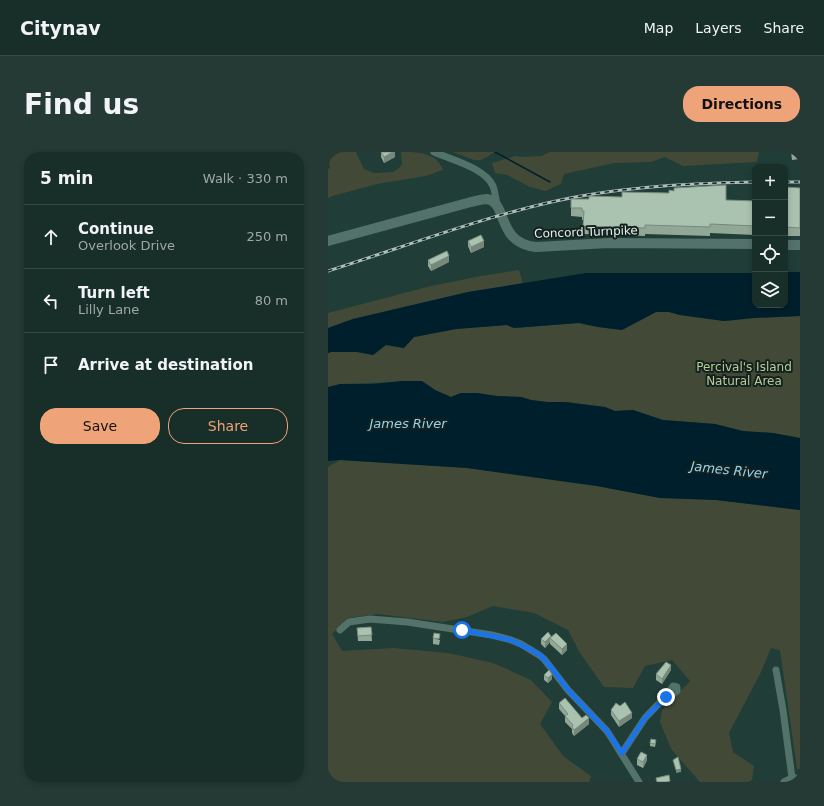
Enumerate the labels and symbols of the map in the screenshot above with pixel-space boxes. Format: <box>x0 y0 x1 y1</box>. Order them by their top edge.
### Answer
street label: Concord Turnpike <box>534 223 638 241</box>
park label: Percival's Island Natural Area <box>696 360 792 388</box>
water label: James River <box>366 416 448 431</box>
water label: James River <box>687 458 770 482</box>
route start <box>453 621 471 639</box>
route end <box>657 688 675 706</box>

